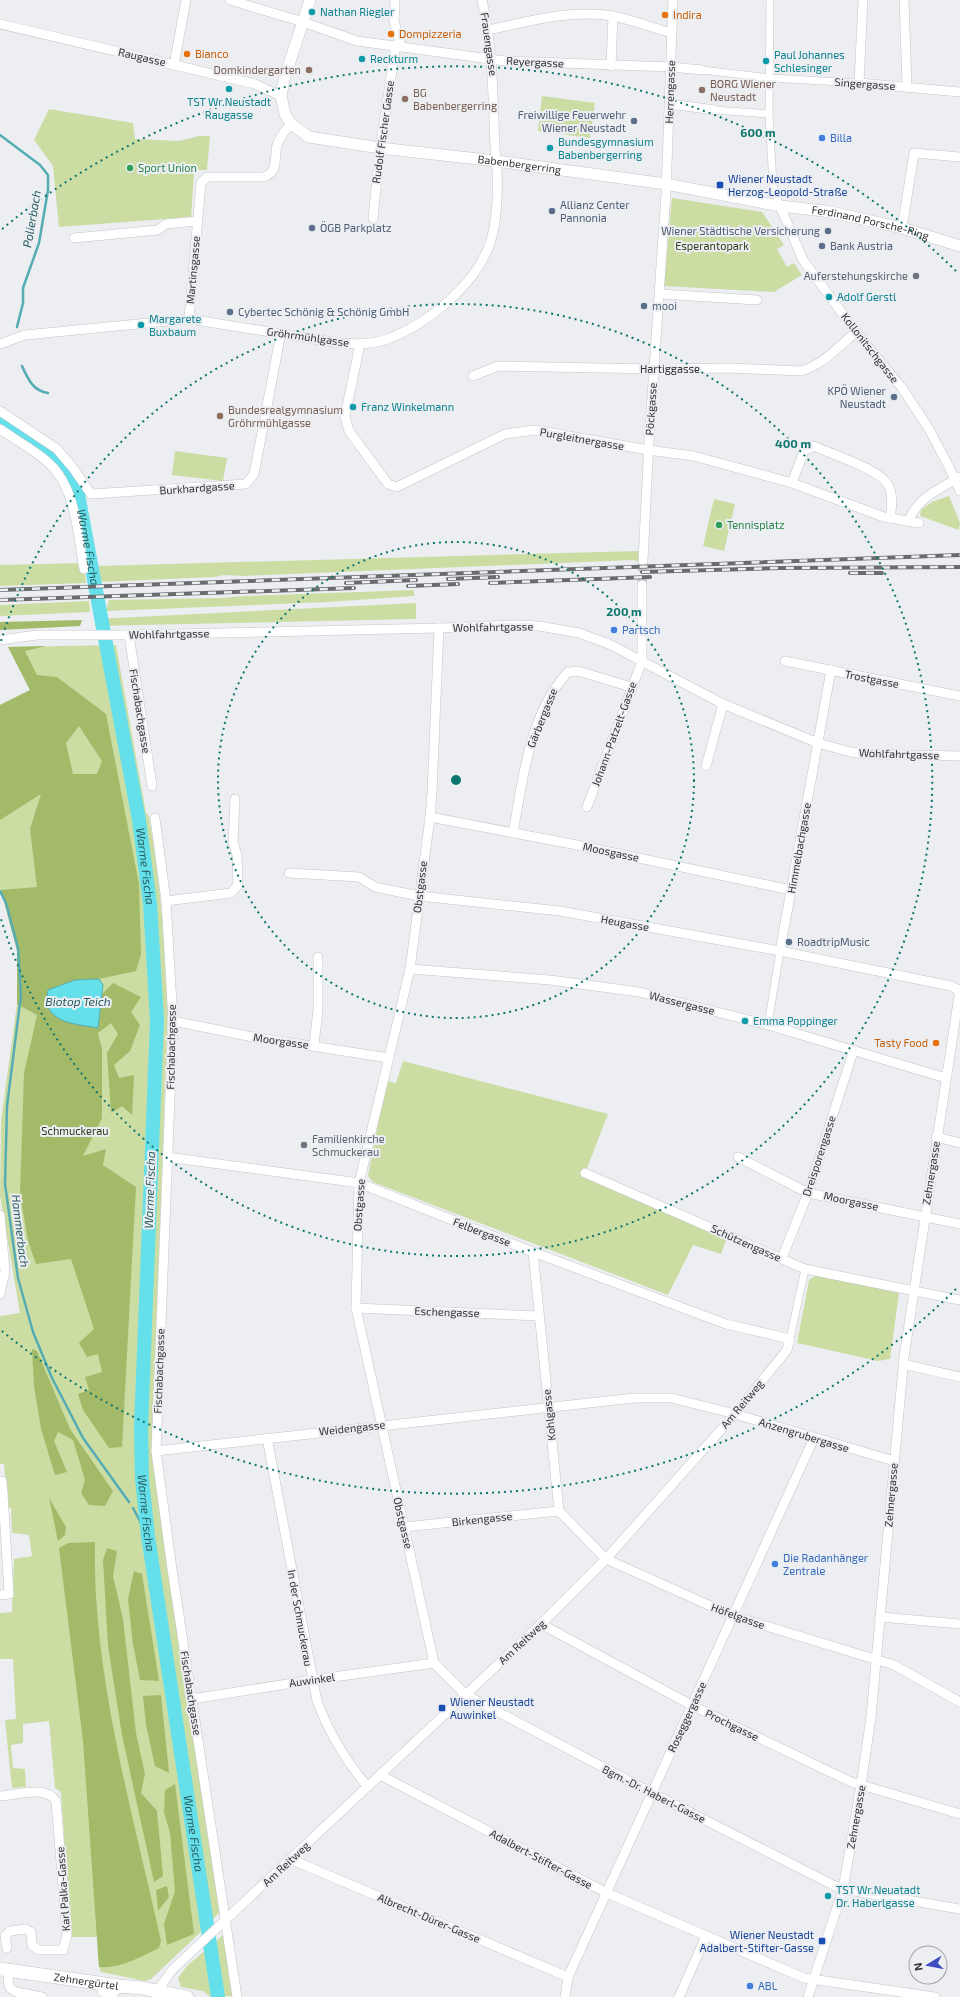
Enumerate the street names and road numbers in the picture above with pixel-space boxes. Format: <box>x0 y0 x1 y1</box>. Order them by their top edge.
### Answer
street label: Frauengasse <box>479 11 500 77</box>
street label: Raugasse <box>117 45 167 68</box>
street label: Reyergasse <box>506 53 564 70</box>
street label: Herrengasse <box>662 60 677 124</box>
street label: Singergasse <box>834 75 896 92</box>
street label: Rudolf Fischer Gasse <box>369 80 396 184</box>
street label: Babenbergerring <box>477 152 562 176</box>
street label: Ferdinand Porsche-Ring <box>811 203 931 242</box>
street label: Martinsgasse <box>183 235 202 304</box>
street label: Kollonitschgasse <box>839 310 902 385</box>
street label: Gröhrmühlgasse <box>266 324 350 349</box>
street label: Hartiggasse <box>640 362 700 375</box>
street label: Pöckgasse <box>642 382 659 436</box>
street label: Purgleitnergasse <box>539 425 625 452</box>
street label: Burkhardgasse <box>159 478 235 497</box>
street label: Wohlfahrtgasse <box>453 619 533 634</box>
street label: Wohlfahrtgasse <box>129 626 209 641</box>
street label: Trostgasse <box>844 667 900 690</box>
street label: Fischabachgasse <box>127 668 154 754</box>
street label: Johann-Patzelt-Gasse <box>589 680 639 788</box>
street label: Gärbergasse <box>524 686 559 750</box>
street label: Wohlfahrtgasse <box>859 746 940 761</box>
street label: Himmelbachgasse <box>784 801 813 894</box>
street label: Moosgasse <box>582 839 640 864</box>
street label: Obstgasse <box>410 860 429 914</box>
street label: Heugasse <box>600 912 650 933</box>
street label: Wassergasse <box>648 988 716 1017</box>
street label: Fischabachgasse <box>163 1004 178 1090</box>
street label: Moorgasse <box>253 1030 310 1051</box>
street label: Dreisporengasse <box>799 1114 838 1198</box>
street label: Zehnergasse <box>919 1140 942 1206</box>
street label: Obstgasse <box>350 1178 367 1232</box>
street label: Moorgasse <box>823 1188 880 1213</box>
street label: Felbergasse <box>452 1215 513 1249</box>
street label: Schützengasse <box>709 1221 783 1264</box>
street label: Eschengasse <box>414 1304 480 1319</box>
street label: Fischabachgasse <box>151 1328 166 1414</box>
street label: Am Reitweg <box>717 1377 766 1431</box>
street label: Kohlgasse <box>539 1389 558 1441</box>
street label: Anzengrubergasse <box>757 1415 851 1454</box>
street label: Weidengasse <box>318 1418 386 1437</box>
street label: Zehnergasse <box>881 1462 900 1528</box>
street label: Obstgasse <box>391 1496 416 1550</box>
street label: Birkengasse <box>451 1509 513 1528</box>
street label: In der Schmuckerau <box>286 1569 315 1667</box>
street label: Höfelgasse <box>710 1600 767 1631</box>
street label: Am Reitweg <box>495 1617 548 1667</box>
street label: Fischabachgasse <box>178 1650 205 1736</box>
street label: Auwinkel <box>288 1670 336 1689</box>
street label: Roseggergasse <box>665 1679 709 1754</box>
street label: Prochgasse <box>703 1706 761 1743</box>
street label: Bgm.-Dr. Haberl-Gasse <box>600 1762 708 1825</box>
street label: Zehnergasse <box>844 1784 868 1850</box>
street label: Adalbert-Stifter-Gasse <box>488 1826 595 1891</box>
street label: Am Reitweg <box>259 1839 312 1889</box>
street label: Karl Palka-Gasse <box>53 1846 72 1932</box>
street label: Albrecht-Dürer-Gasse <box>376 1890 482 1945</box>
street label: Zehnergürtel <box>53 1970 120 1992</box>

